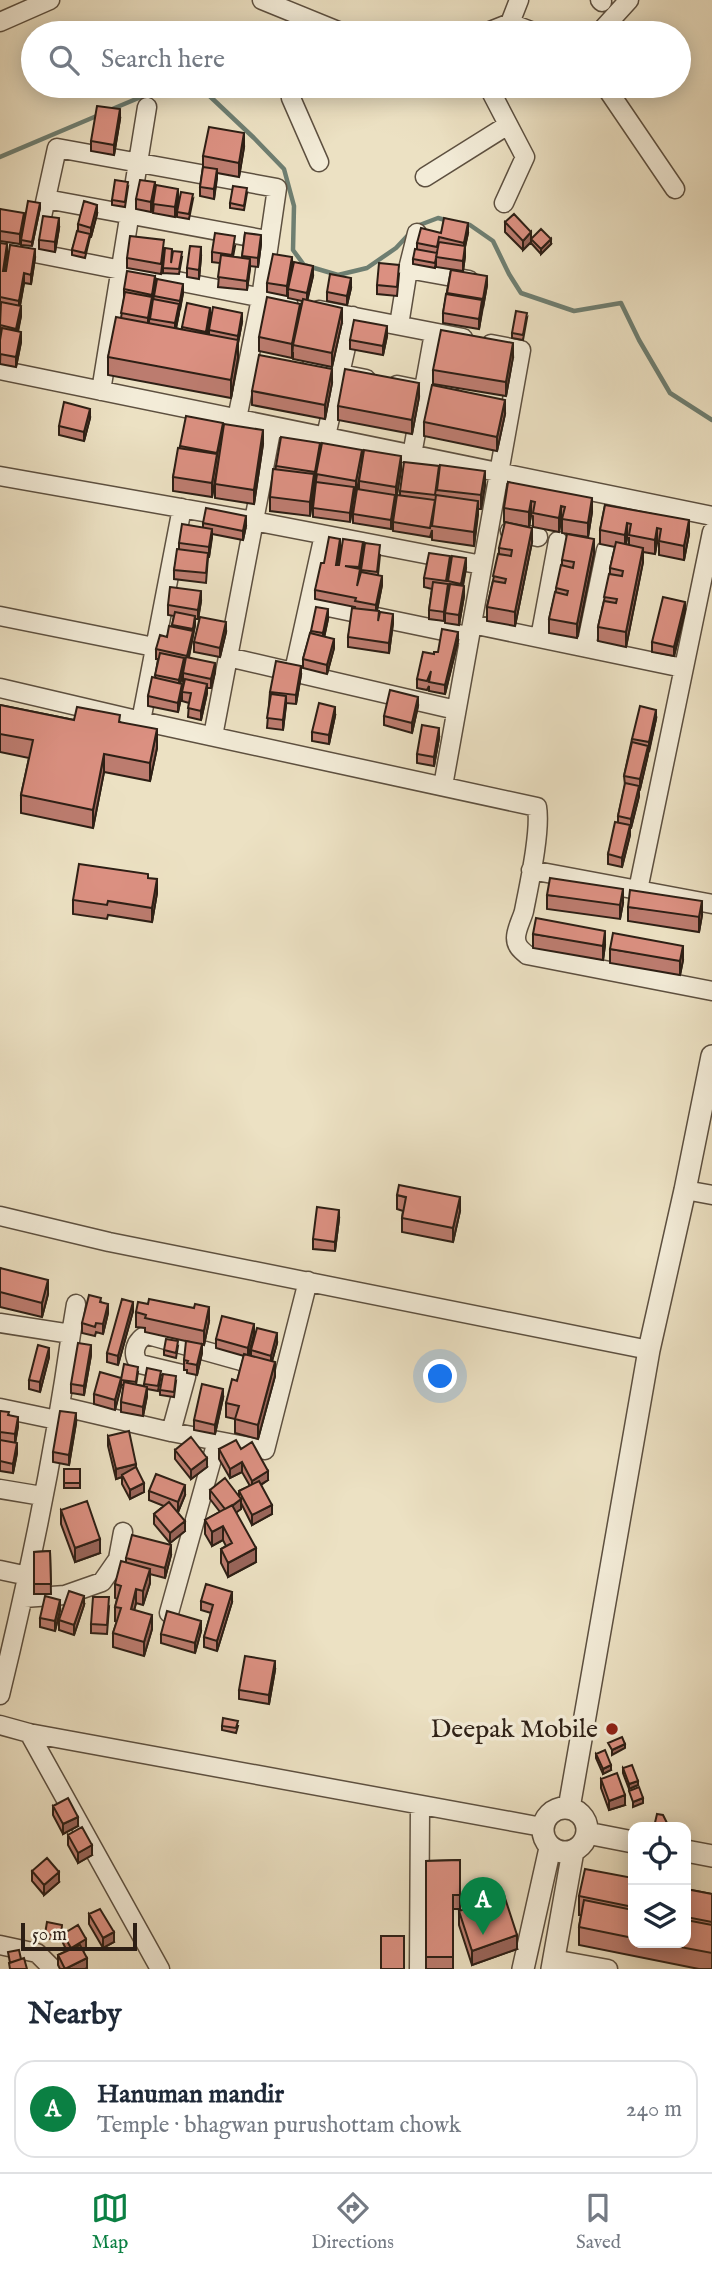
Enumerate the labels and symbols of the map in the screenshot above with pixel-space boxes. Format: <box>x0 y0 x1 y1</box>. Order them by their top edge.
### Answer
your location <box>423 1359 457 1393</box>
place label: Deepak Mobile <box>430 1713 598 1746</box>
marker: Deepak Mobile <box>604 1721 620 1737</box>
pin: A <box>460 1877 506 1935</box>
scale bar <box>21 1920 136 1952</box>

